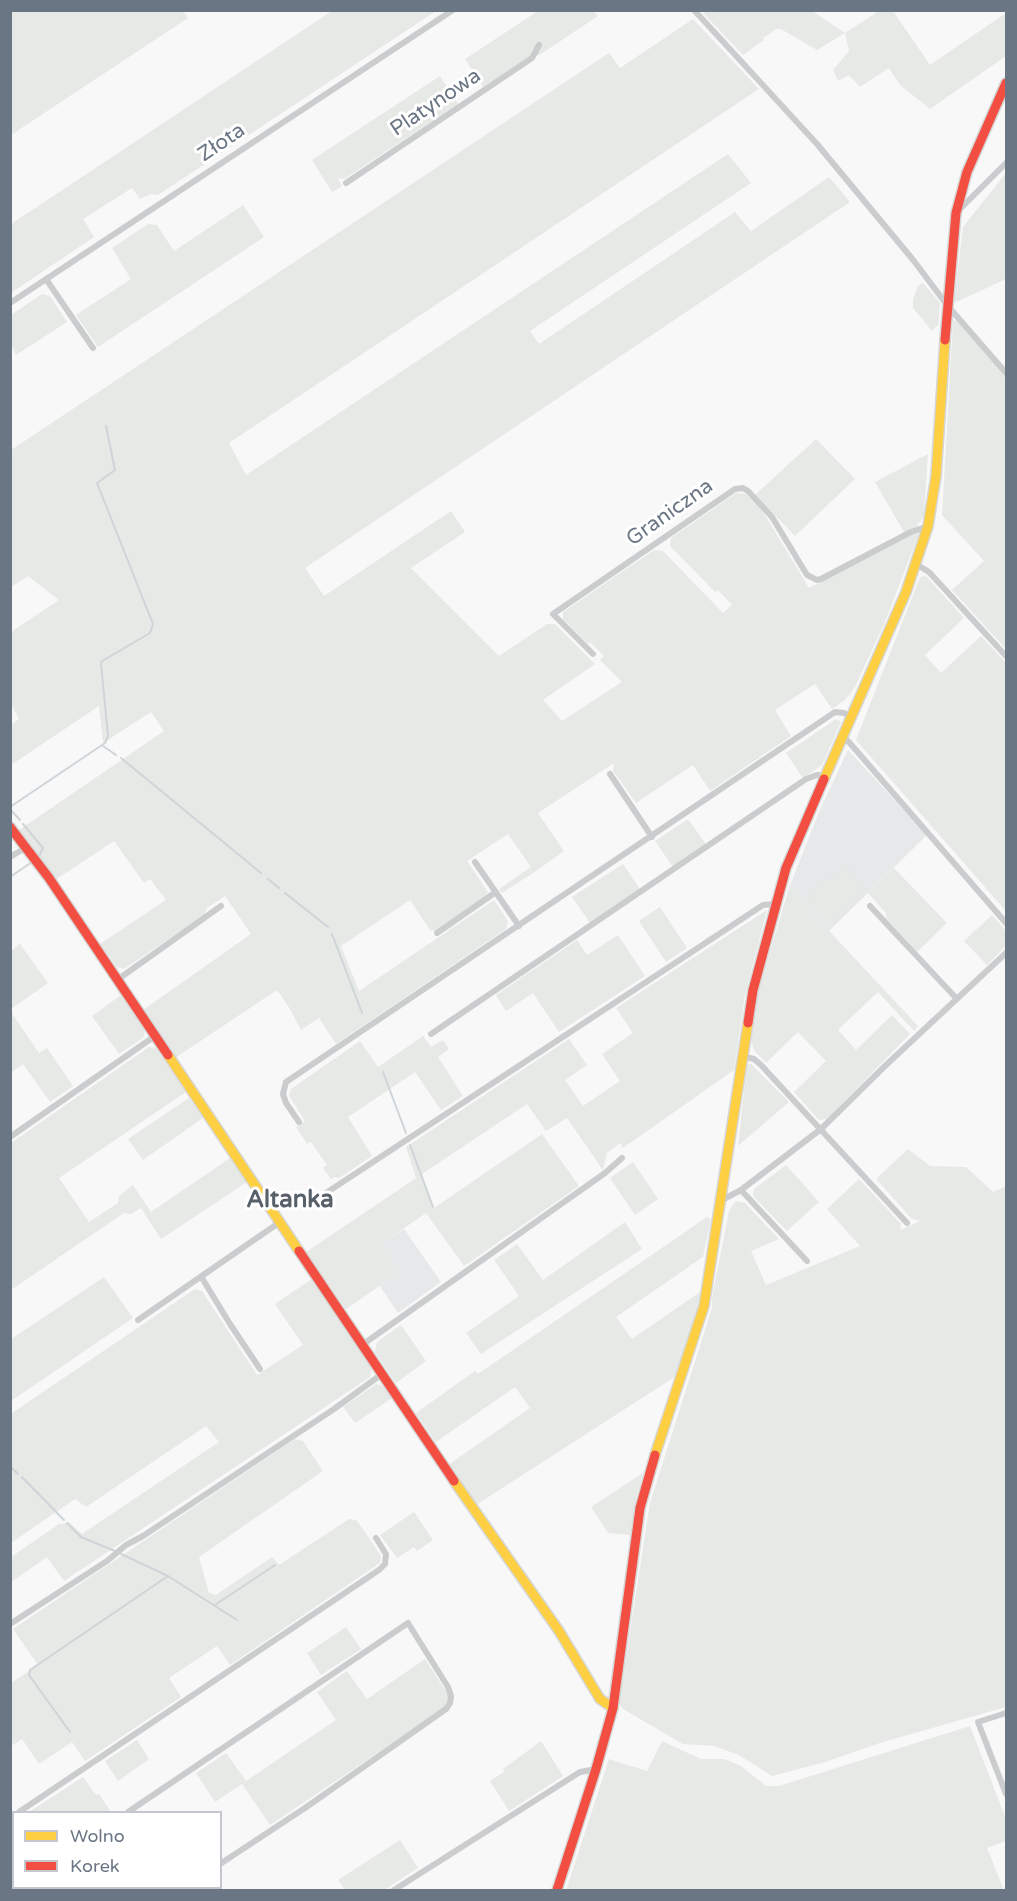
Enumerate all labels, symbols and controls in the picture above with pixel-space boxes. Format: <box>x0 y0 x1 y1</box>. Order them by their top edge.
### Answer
street label: Platynowa <box>386 64 486 142</box>
street label: Złota <box>194 118 250 168</box>
street label: Graniczna <box>622 474 718 552</box>
district label: Altanka <box>246 1187 334 1215</box>
legend <box>12 1811 222 1889</box>
text: Wolno <box>70 1825 125 1847</box>
text: Korek <box>70 1855 120 1877</box>

